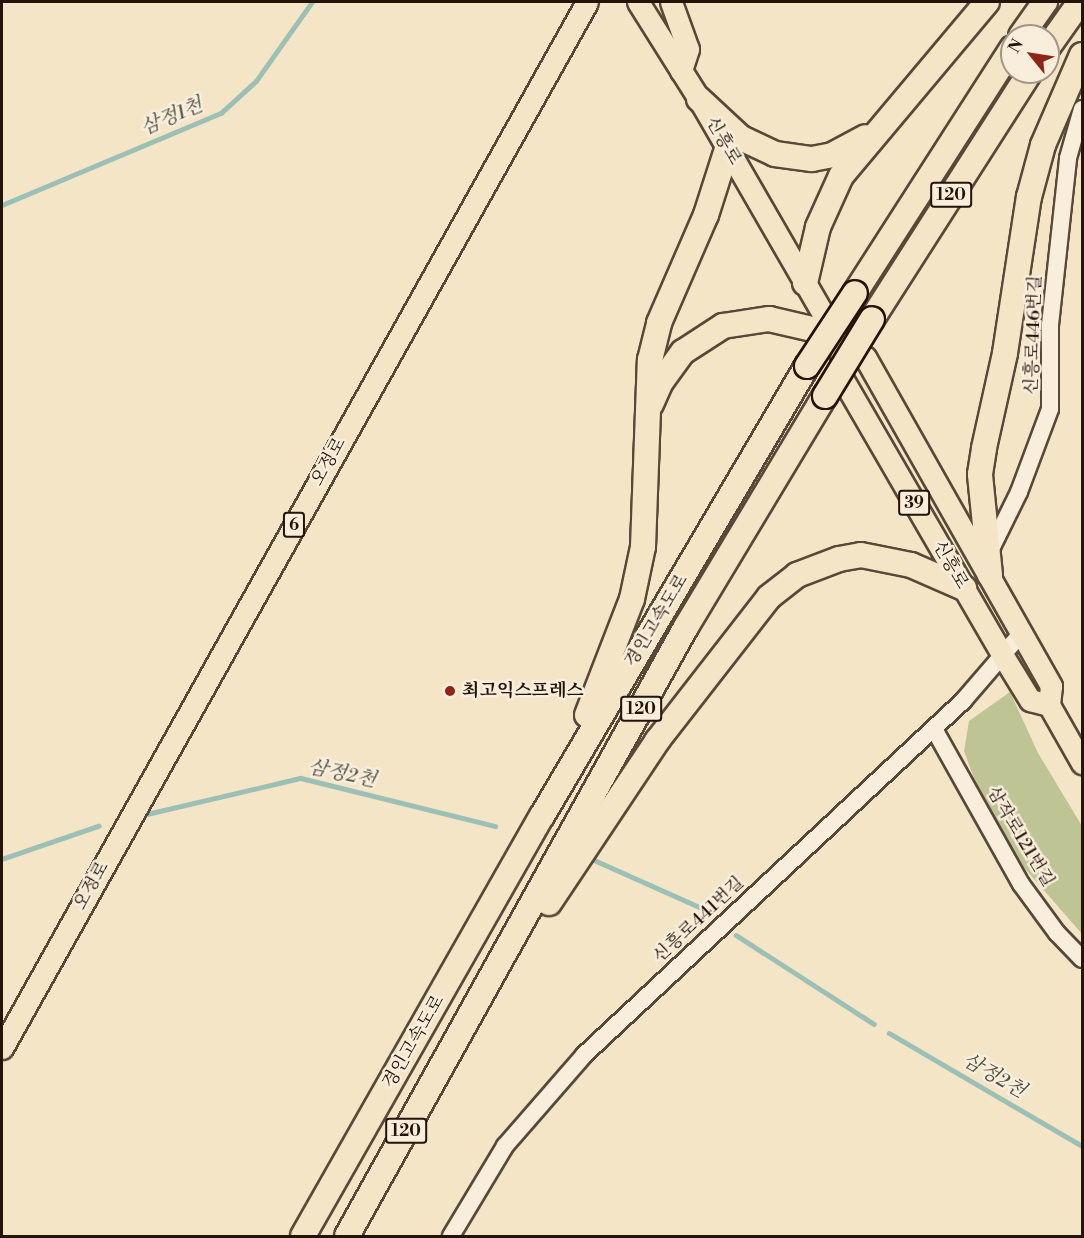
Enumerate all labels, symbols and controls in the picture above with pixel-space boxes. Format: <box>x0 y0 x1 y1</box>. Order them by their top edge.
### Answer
north arrow <box>1000 24 1060 84</box>
text: N <box>1004 36 1028 56</box>
water label: 삼정1천 <box>137 93 207 141</box>
street label: 신흥로 <box>701 113 745 169</box>
road number: 120 <box>930 182 972 208</box>
street label: 신흥로446번길 <box>1021 275 1047 395</box>
street label: 오정로 <box>307 434 351 490</box>
road number: 39 <box>898 490 930 516</box>
road number: 6 <box>282 512 306 538</box>
street label: 신흥로 <box>928 537 972 593</box>
street label: 경인고속도로 <box>621 571 693 671</box>
place label: 최고익스프레스 <box>462 680 584 702</box>
marker: 최고익스프레스 <box>443 684 457 698</box>
road number: 120 <box>620 696 662 722</box>
water label: 삼정2천 <box>306 755 378 793</box>
street label: 삼작로121번길 <box>982 783 1058 891</box>
street label: 오정로 <box>70 858 114 914</box>
street label: 신흥로441번길 <box>649 872 749 968</box>
street label: 경인고속도로 <box>379 991 449 1093</box>
water label: 삼정2천 <box>958 1048 1030 1104</box>
road number: 120 <box>385 1118 427 1144</box>

